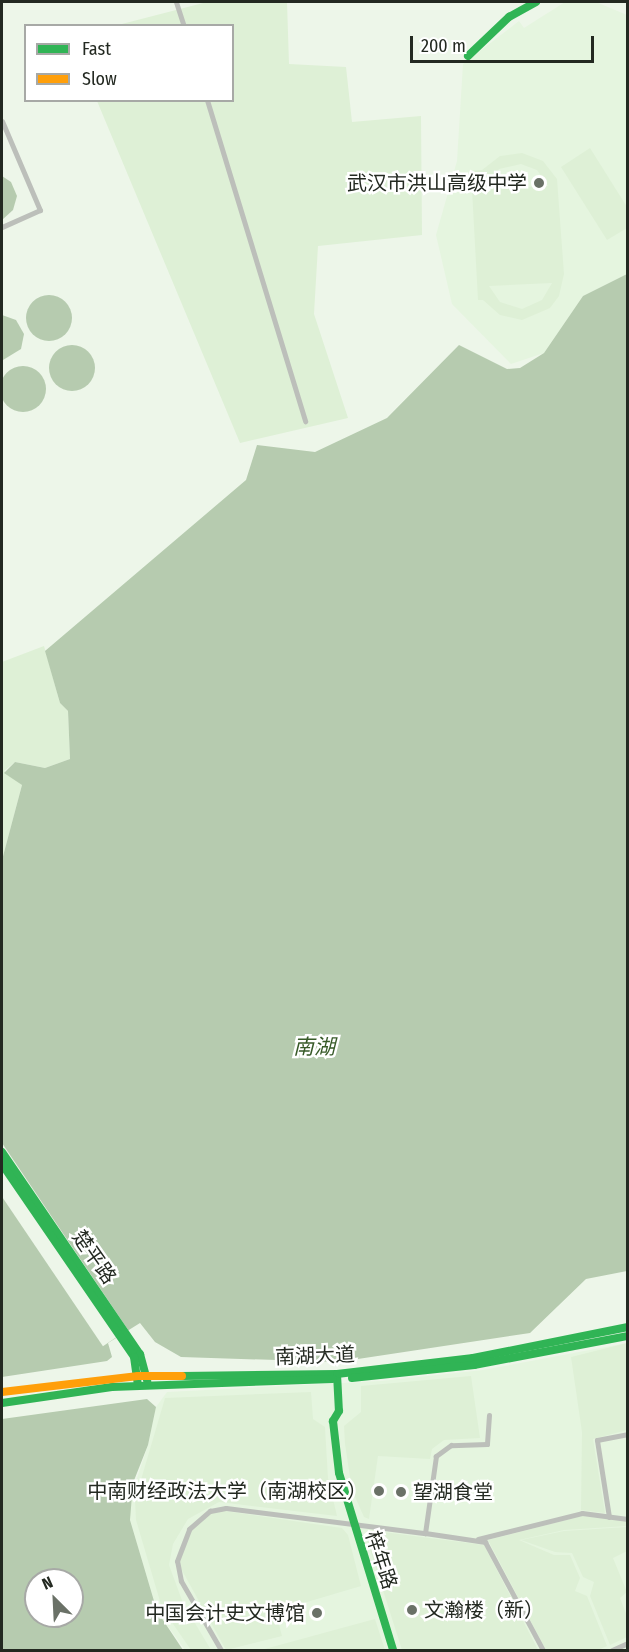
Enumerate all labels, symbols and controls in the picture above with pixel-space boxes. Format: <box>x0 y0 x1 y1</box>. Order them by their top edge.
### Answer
legend <box>24 24 234 102</box>
scale bar <box>413 24 598 62</box>
text: 200 m <box>421 35 466 57</box>
text: Fast <box>82 38 111 60</box>
text: Slow <box>82 68 117 90</box>
place label: 武汉市洪山高级中学 <box>347 171 527 195</box>
marker: 武汉市洪山高级中学 <box>532 176 546 190</box>
water label: 南湖 <box>293 1034 335 1060</box>
street label: 楚平路 <box>67 1226 121 1288</box>
street label: 南湖大道 <box>275 1343 355 1369</box>
place label: 中南财经政法大学（南湖校区） <box>87 1479 367 1503</box>
place label: 望湖食堂 <box>413 1480 493 1504</box>
marker: 中南财经政法大学（南湖校区） <box>372 1484 386 1498</box>
marker: 望湖食堂 <box>394 1485 408 1499</box>
street label: 梓年路 <box>360 1528 402 1592</box>
north arrow <box>24 1568 84 1628</box>
text: N <box>39 1572 56 1594</box>
place label: 文瀚楼（新） <box>424 1598 544 1622</box>
place label: 中国会计史文博馆 <box>145 1601 305 1625</box>
marker: 文瀚楼（新） <box>405 1603 419 1617</box>
marker: 中国会计史文博馆 <box>310 1606 324 1620</box>

